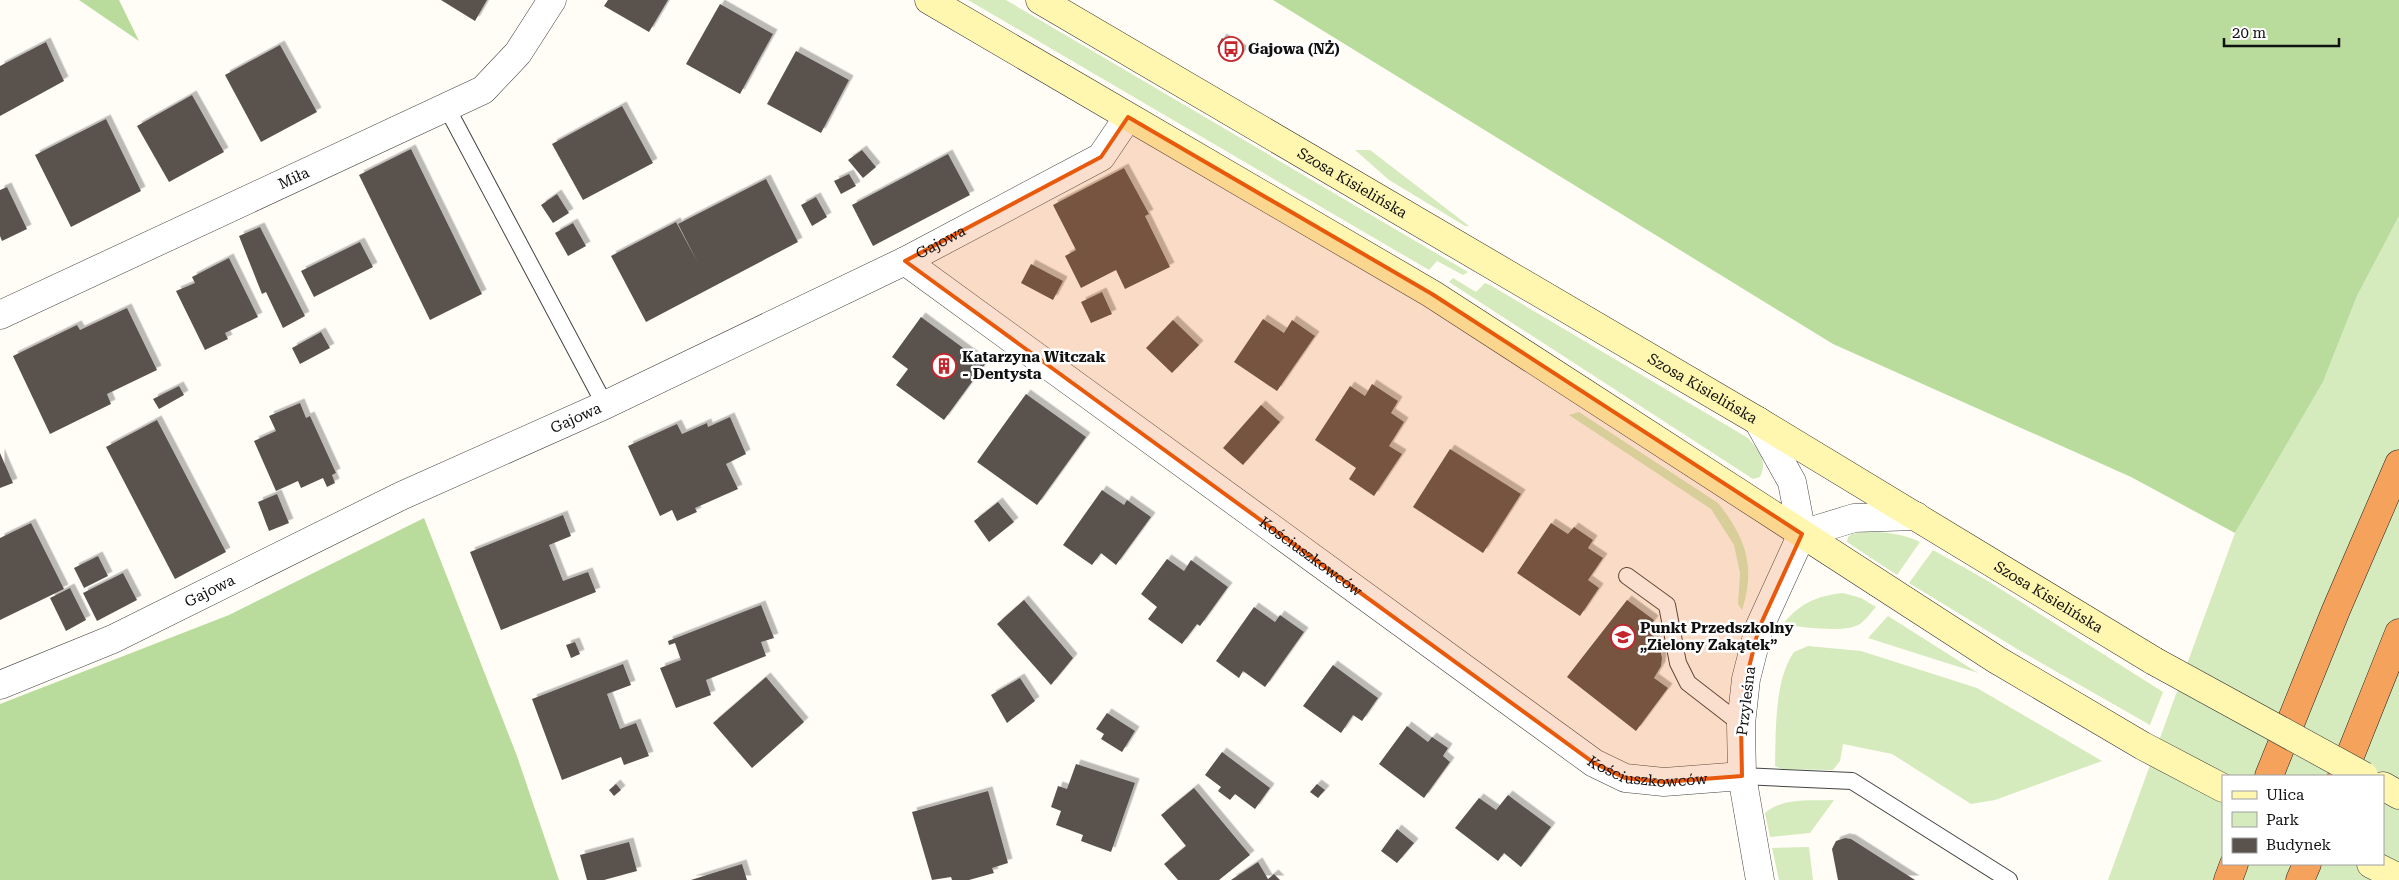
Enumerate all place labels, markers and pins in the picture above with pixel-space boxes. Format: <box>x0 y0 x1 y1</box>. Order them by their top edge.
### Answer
bus stop icon: Gajowa (NŻ) <box>1218 36 1244 62</box>
place label: Gajowa (NŻ) <box>1248 40 1340 58</box>
place label: Katarzyna Witczak - Dentysta <box>962 348 1106 383</box>
building icon: Katarzyna Witczak - Dentysta <box>931 353 957 379</box>
place label: Punkt Przedszkolny „Zielony Zakątek” <box>1640 619 1794 654</box>
school or university icon: Punkt Przedszkolny „Zielony Zakątek” <box>1610 624 1636 650</box>

